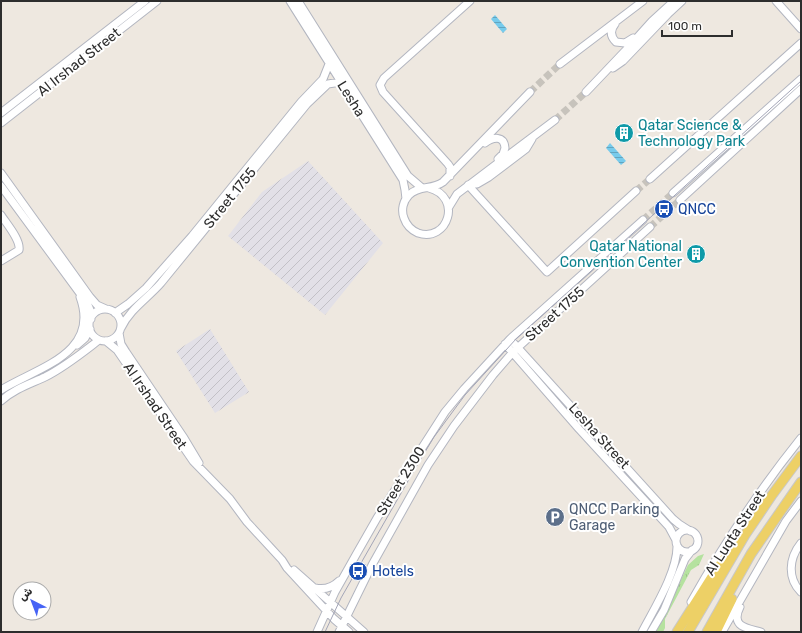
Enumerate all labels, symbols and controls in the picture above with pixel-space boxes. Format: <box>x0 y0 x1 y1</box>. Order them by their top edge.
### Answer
scale bar <box>662 12 732 38</box>
text: 100 m <box>668 19 702 33</box>
street label: Al Irshad Street <box>34 24 124 100</box>
street label: Lesha <box>333 78 369 120</box>
place label: Qatar Science & Technology Park <box>638 117 746 150</box>
building icon: Qatar Science & Technology Park <box>613 122 635 144</box>
street label: Street 1755 <box>200 164 260 232</box>
bus stop icon: QNCC <box>653 198 675 220</box>
place label: QNCC <box>678 201 716 218</box>
place label: Qatar National Convention Center <box>560 238 683 271</box>
building icon: Qatar National Convention Center <box>685 243 707 265</box>
street label: Street 1755 <box>522 283 588 345</box>
street label: Al Irshad Street <box>120 359 191 453</box>
street label: Lesha Street <box>565 400 633 473</box>
street label: Street 2300 <box>373 443 429 519</box>
street label: Al Luqta Street <box>701 487 769 579</box>
place label: QNCC Parking Garage <box>569 501 660 534</box>
parking icon: QNCC Parking Garage <box>544 506 566 528</box>
bus stop icon: Hotels <box>347 560 369 582</box>
place label: Hotels <box>372 563 414 580</box>
north arrow <box>12 581 52 621</box>
text: ش <box>16 584 35 603</box>

